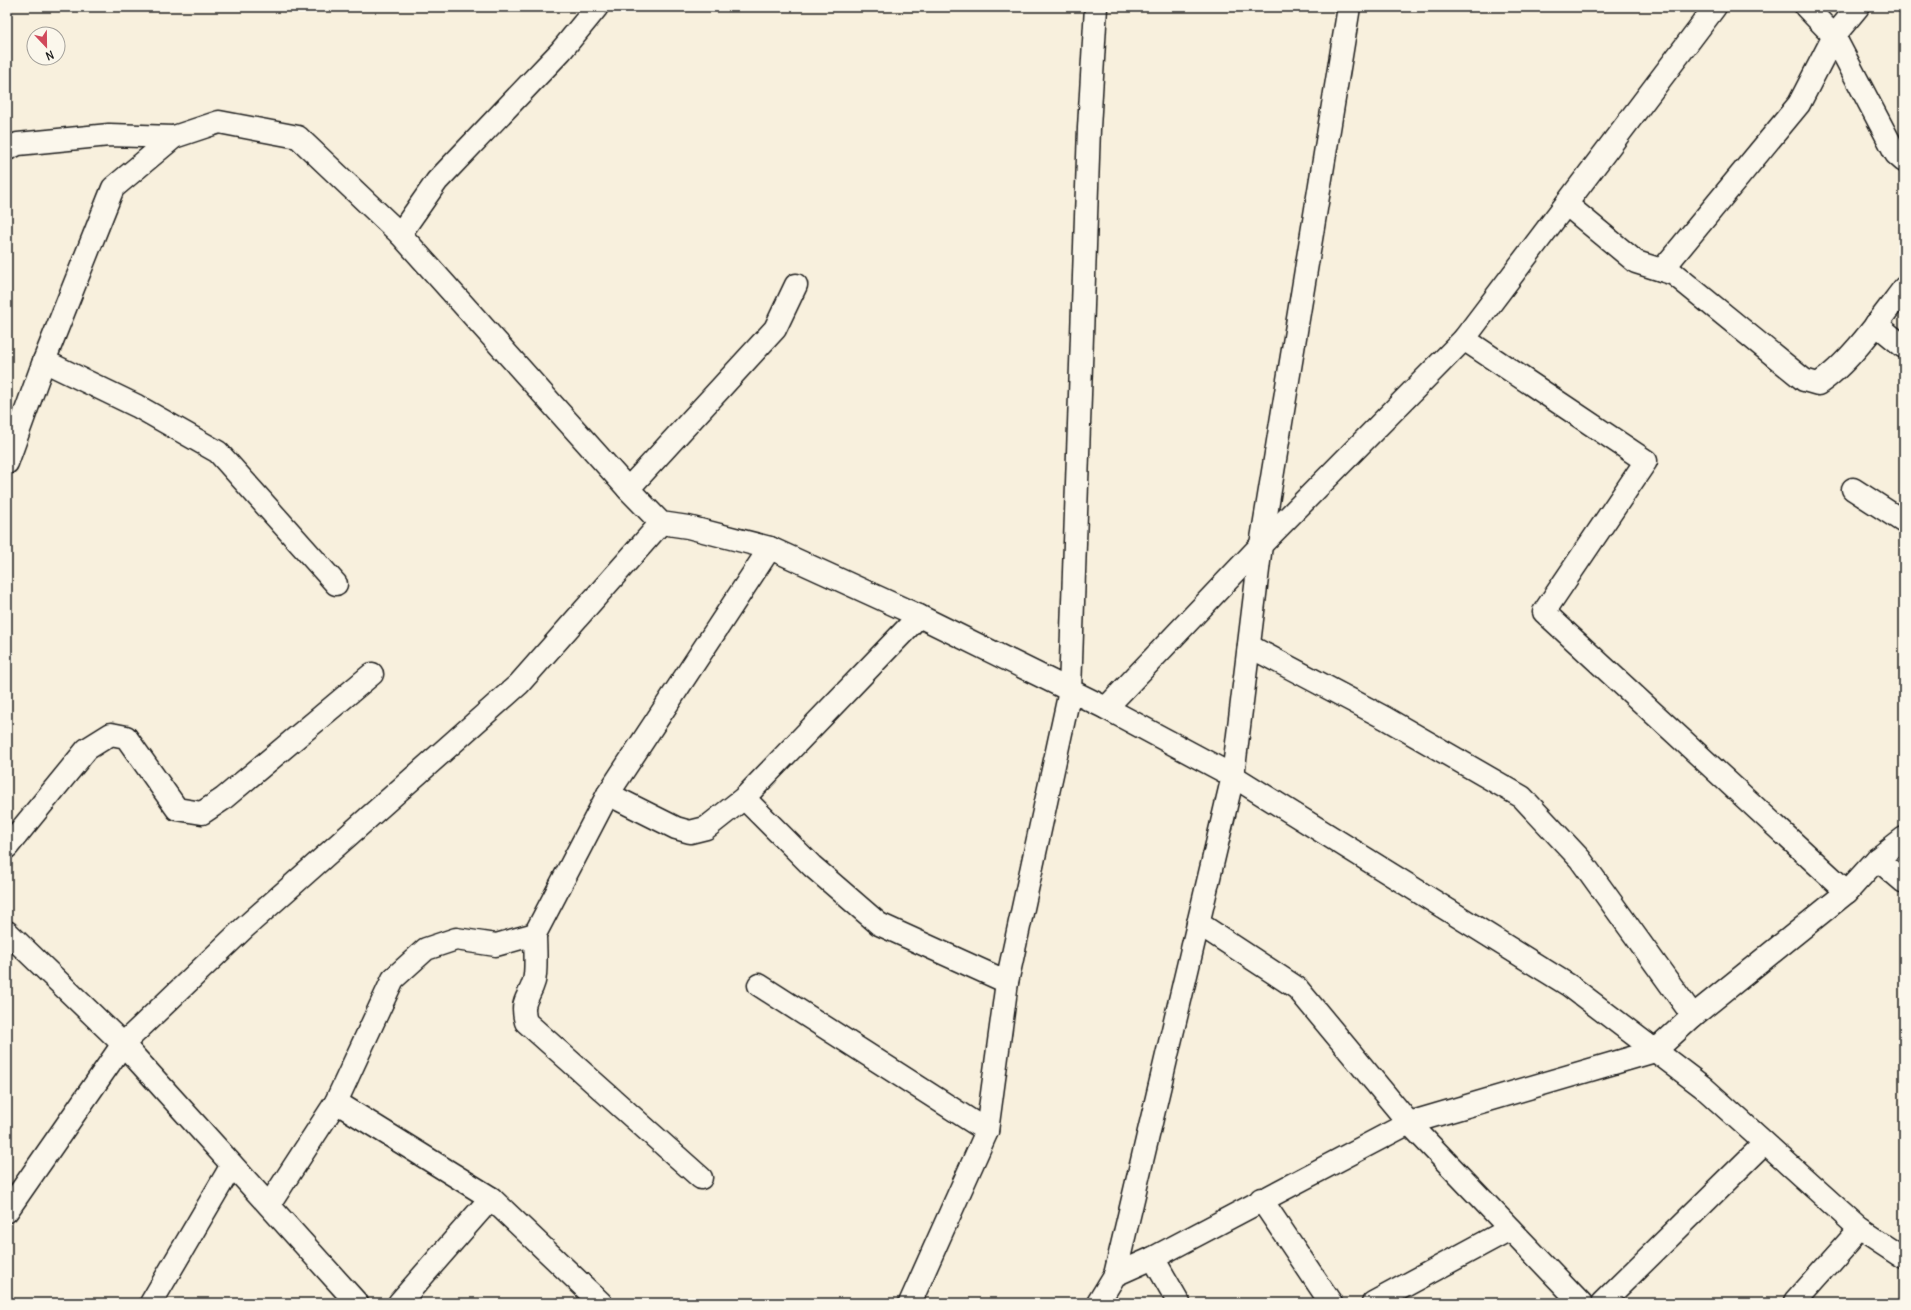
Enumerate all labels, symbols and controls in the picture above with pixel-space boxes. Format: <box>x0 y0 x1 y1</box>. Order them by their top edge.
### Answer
north arrow <box>26 26 66 66</box>
text: N <box>44 47 56 63</box>

